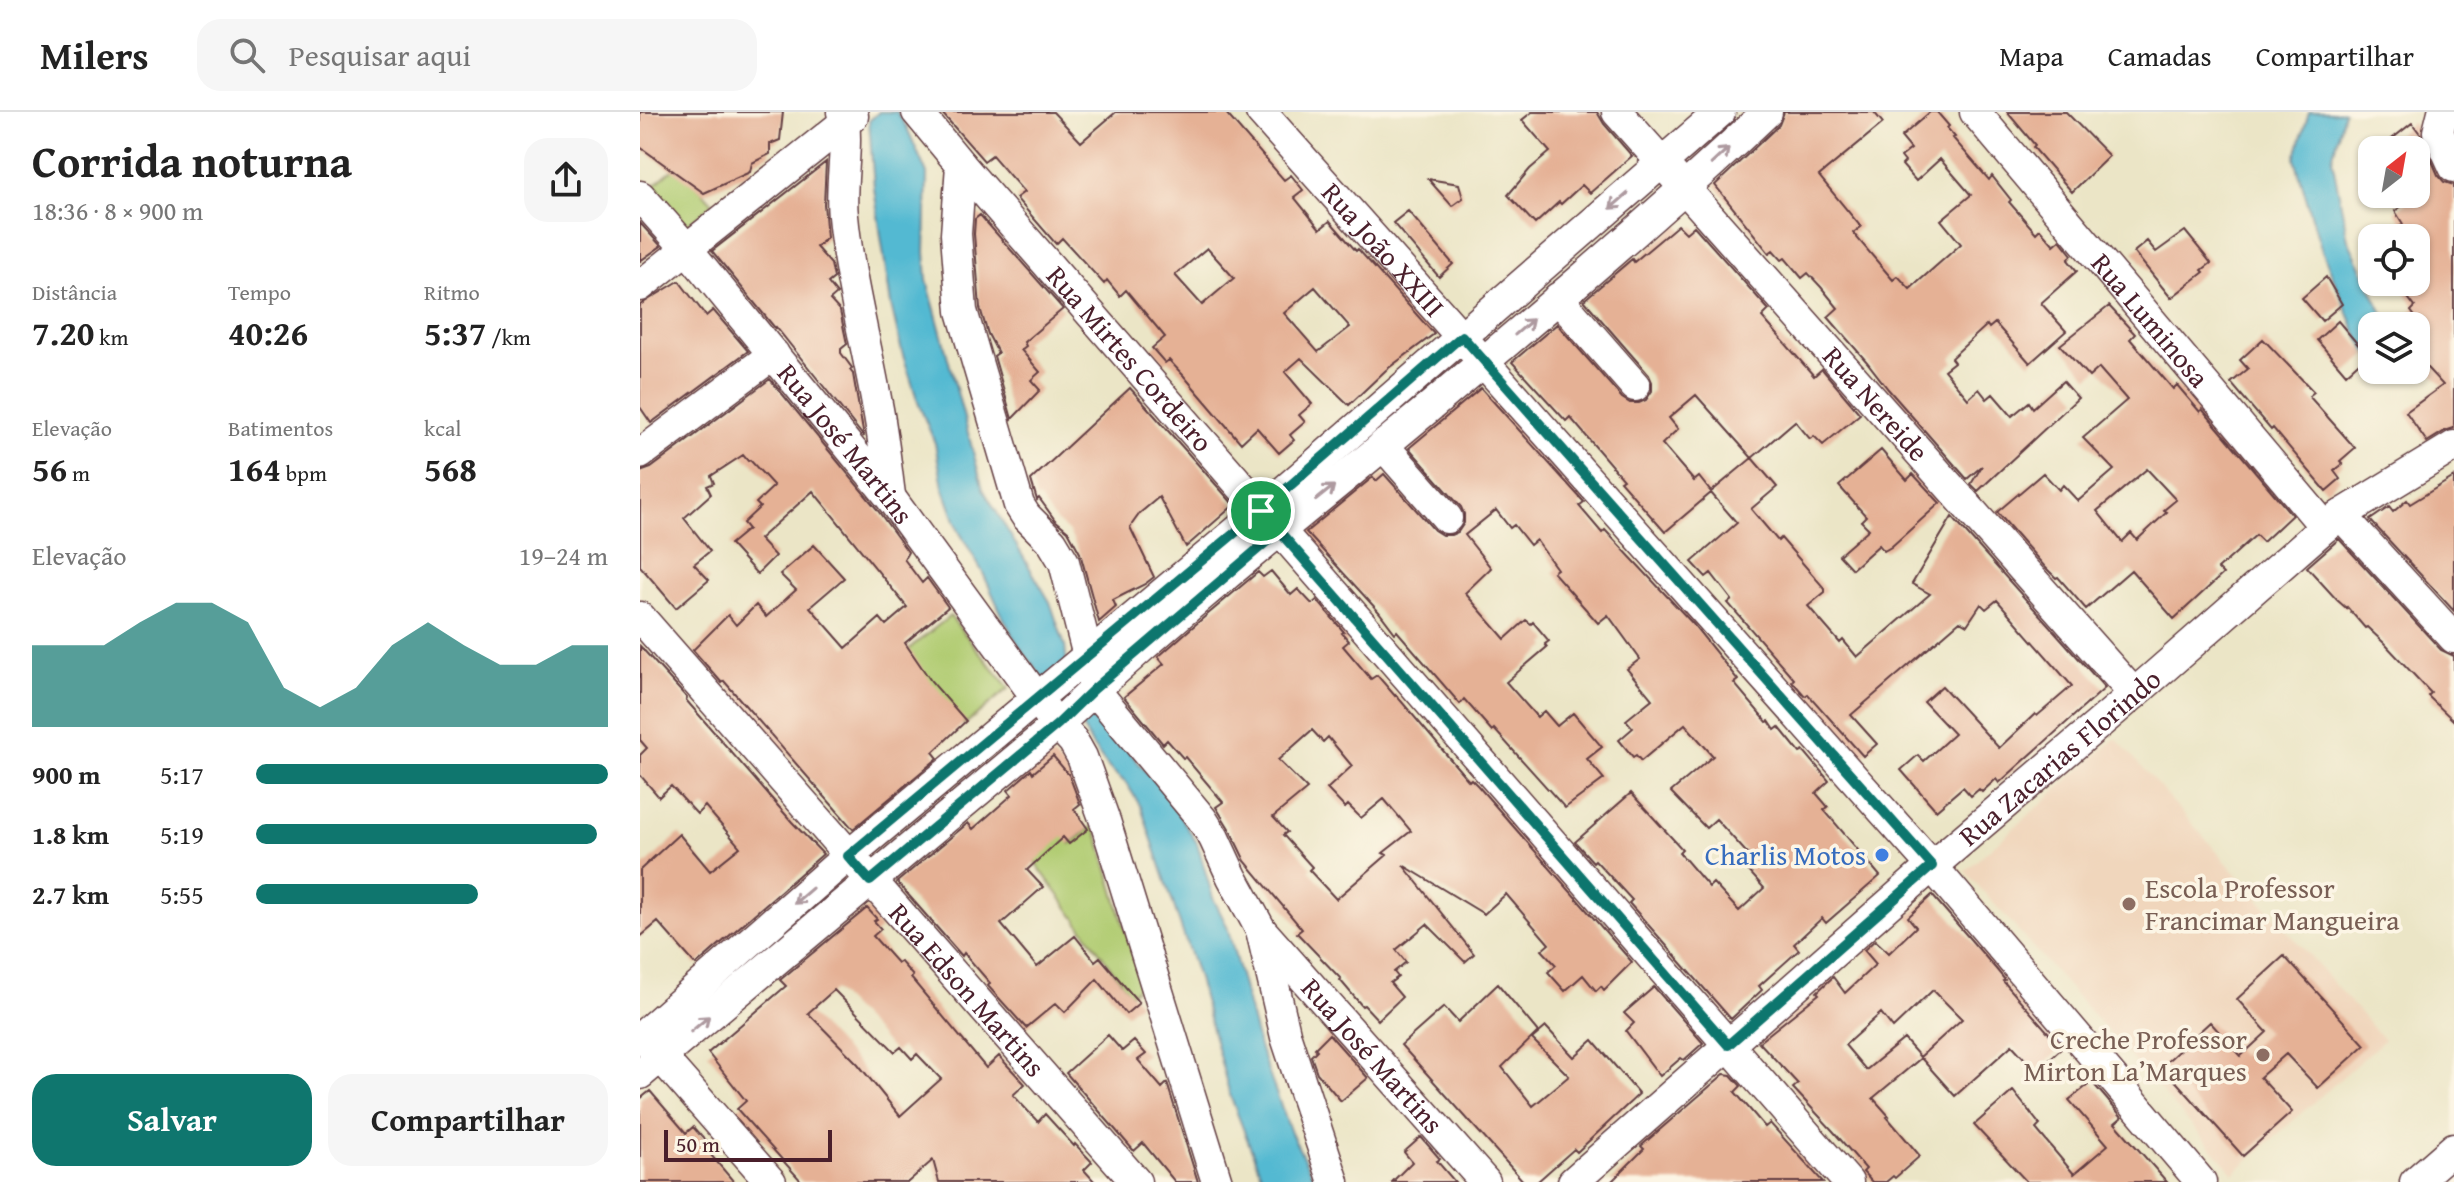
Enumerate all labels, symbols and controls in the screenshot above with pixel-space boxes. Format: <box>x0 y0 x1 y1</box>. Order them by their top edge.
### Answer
search box <box>197 19 757 91</box>
text: Milers <box>40 27 149 83</box>
icon: search <box>225 33 269 77</box>
text: Pesquisar aqui <box>289 33 471 77</box>
text: Mapa <box>1999 35 2064 76</box>
text: Camadas <box>2108 35 2212 76</box>
text: Compartilhar <box>2256 35 2414 76</box>
text: Corrida noturna <box>32 129 352 193</box>
north arrow <box>2358 136 2430 208</box>
map controls <box>2358 136 2430 384</box>
button: share <box>524 138 608 222</box>
one-way arrow <box>1710 147 1729 166</box>
street label: Rua João XXIII <box>1312 173 1455 326</box>
text: 18:36 · 8 × 900 m <box>32 191 203 230</box>
one-way arrow <box>1610 192 1630 210</box>
button: locate <box>2358 224 2430 296</box>
street label: Rua Luminosa <box>2082 243 2220 396</box>
street label: Rua Mirtes Cordeiro <box>1038 256 1223 461</box>
text: Distância <box>32 276 117 308</box>
text: Tempo <box>228 276 291 308</box>
text: Ritmo <box>424 276 480 308</box>
text: 7.20 <box>32 308 94 357</box>
text: 40:26 <box>228 308 308 357</box>
text: 5:37 <box>424 308 486 357</box>
button: layers <box>2358 312 2430 384</box>
one-way arrow <box>1514 318 1534 336</box>
text: km <box>94 321 128 353</box>
text: /km <box>486 321 531 353</box>
street label: Rua Nereide <box>1814 336 1939 470</box>
street label: Rua José Martins <box>768 354 924 532</box>
text: Elevação <box>32 412 112 444</box>
text: Batimentos <box>228 412 333 444</box>
text: kcal <box>424 412 462 444</box>
text: 56 <box>32 444 67 493</box>
text: 164 <box>228 444 281 493</box>
text: 568 <box>424 444 477 493</box>
text: m <box>67 457 90 489</box>
text: bpm <box>281 457 327 489</box>
pin <box>1227 477 1295 545</box>
one-way arrow <box>1314 485 1335 503</box>
icon: arrive <box>1239 489 1283 533</box>
text: Elevação <box>32 536 126 575</box>
text: 19–24 m <box>519 536 608 575</box>
street label: Rua Zacarias Florindo <box>1949 659 2170 855</box>
text: 900 m <box>32 755 100 794</box>
text: 5:17 <box>160 755 204 794</box>
text: 1.8 km <box>32 815 109 854</box>
text: 5:19 <box>160 815 204 854</box>
place label: Charlis Motos <box>1705 834 1866 875</box>
marker: Charlis Motos <box>1873 846 1891 864</box>
place label: Escola Professor Francimar Mangueira <box>2145 867 2400 940</box>
text: 2.7 km <box>32 875 109 914</box>
text: 5:55 <box>160 875 204 914</box>
one-way arrow <box>794 887 814 905</box>
street label: Rua Edson Martins <box>880 893 1055 1085</box>
marker: Escola Professor Francimar Mangueira <box>2120 895 2138 913</box>
street label: Rua José Martins <box>1292 968 1454 1142</box>
one-way arrow <box>689 1016 710 1034</box>
place label: Creche Professor Mirton La’Marques <box>2024 1018 2247 1091</box>
marker: Creche Professor Mirton La’Marques <box>2254 1046 2272 1064</box>
button: Salvar <box>32 1074 312 1166</box>
button: Compartilhar <box>328 1074 608 1166</box>
scale bar <box>664 1126 832 1162</box>
text: 50 m <box>676 1128 720 1160</box>

